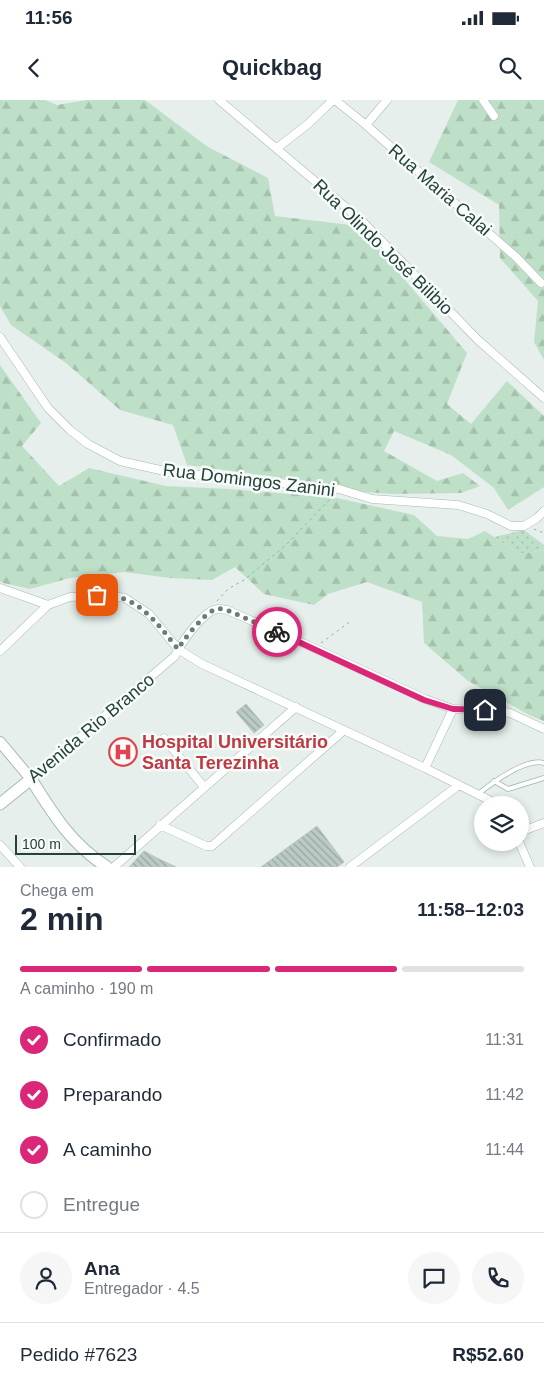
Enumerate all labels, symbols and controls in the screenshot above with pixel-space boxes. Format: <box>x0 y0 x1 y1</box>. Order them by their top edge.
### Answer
text: 11:56 <box>25 7 73 28</box>
icon: back <box>20 54 48 82</box>
icon: search <box>496 54 524 82</box>
text: Quickbag <box>222 55 322 80</box>
street label: Rua Maria Calai <box>385 140 495 240</box>
street label: Rua Olindo José Bilibio <box>309 175 457 319</box>
street label: Rua Domingos Zanini <box>162 460 336 500</box>
pin <box>76 574 118 616</box>
icon: bag <box>83 581 111 609</box>
courier <box>252 607 302 657</box>
icon: bike <box>263 618 291 646</box>
street label: Avenida Rio Branco <box>24 669 158 787</box>
pin <box>464 689 506 731</box>
icon: home <box>471 696 499 724</box>
place label: Hospital Universitário Santa Terezinha <box>142 732 328 773</box>
hospital icon: Hospital Universitário Santa Terezinha <box>108 737 138 767</box>
map controls <box>474 796 529 851</box>
button: layers <box>474 796 529 851</box>
scale bar <box>15 832 136 855</box>
text: 100 m <box>22 836 61 852</box>
text: Chega em <box>20 882 94 899</box>
text: 11:58–12:03 <box>417 899 524 920</box>
text: 2 min <box>20 901 104 937</box>
text: A caminho · 190 m <box>20 980 153 997</box>
icon: check <box>20 1026 48 1054</box>
text: Confirmado <box>63 1029 161 1050</box>
text: 11:31 <box>485 1031 524 1048</box>
icon: check <box>20 1081 48 1109</box>
text: Preparando <box>63 1084 162 1105</box>
text: 11:42 <box>485 1086 524 1103</box>
icon: check <box>20 1136 48 1164</box>
text: A caminho <box>63 1139 152 1160</box>
text: 11:44 <box>485 1141 524 1158</box>
text: Entregue <box>63 1194 140 1215</box>
button: person <box>20 1252 72 1304</box>
button: chat <box>408 1252 460 1304</box>
button: phone <box>472 1252 524 1304</box>
text: Ana <box>84 1258 120 1279</box>
text: Entregador · 4.5 <box>84 1280 200 1297</box>
text: Pedido #7623 <box>20 1344 137 1365</box>
text: R$52.60 <box>452 1344 524 1365</box>

